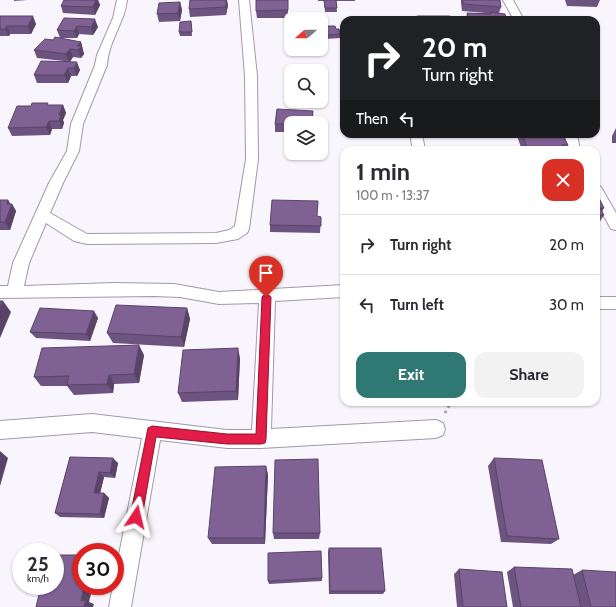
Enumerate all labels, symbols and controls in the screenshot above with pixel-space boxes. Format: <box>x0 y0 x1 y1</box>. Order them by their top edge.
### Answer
north arrow <box>284 12 328 56</box>
map controls <box>284 12 328 160</box>
text: 20 m <box>422 30 487 64</box>
icon: right <box>356 32 408 84</box>
button: search <box>284 64 328 108</box>
text: Turn right <box>422 64 493 86</box>
icon: left <box>396 108 418 130</box>
text: Then <box>356 110 388 128</box>
button: layers <box>284 116 328 160</box>
text: 1 min <box>356 157 410 186</box>
button: close <box>542 159 584 201</box>
text: 100 m · 13:37 <box>356 187 429 203</box>
icon: right <box>356 234 378 256</box>
text: Turn right <box>390 236 451 254</box>
text: 20 m <box>549 236 584 254</box>
pin <box>249 256 283 297</box>
icon: arrive <box>255 262 277 284</box>
icon: left <box>356 294 378 316</box>
text: Turn left <box>390 296 444 314</box>
text: 30 m <box>549 296 584 314</box>
button: Exit <box>356 352 466 398</box>
button: Share <box>474 352 584 398</box>
position arrow <box>115 496 157 538</box>
speed limit sign: 30 <box>72 543 124 595</box>
text: 25 <box>27 552 49 576</box>
text: km/h <box>27 572 49 585</box>

